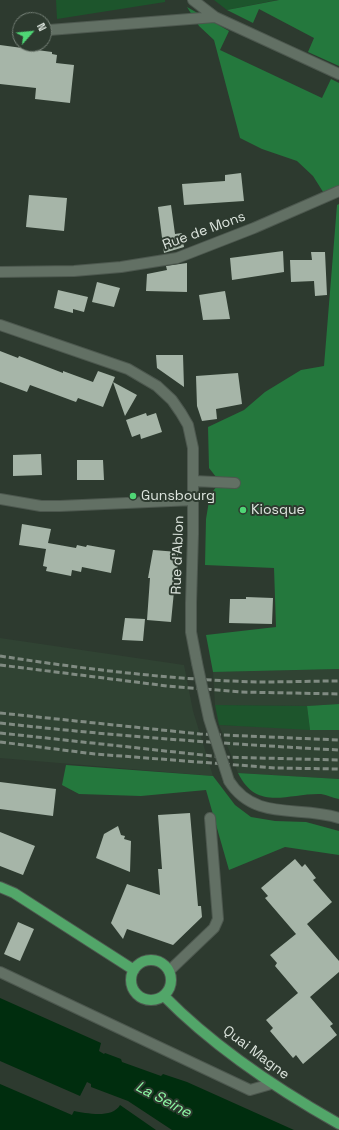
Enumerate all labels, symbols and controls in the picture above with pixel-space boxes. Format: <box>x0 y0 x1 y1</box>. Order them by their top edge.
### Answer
north arrow <box>12 12 52 52</box>
text: N <box>34 21 50 33</box>
street label: Rue de Mons <box>160 208 248 254</box>
place label: Gunsbourg <box>141 488 215 504</box>
marker: Gunsbourg <box>128 491 138 501</box>
place label: Kiosque <box>251 502 305 518</box>
marker: Kiosque <box>238 505 248 515</box>
street label: Rue d'Ablon <box>168 515 188 595</box>
street label: Quai Magne <box>219 1023 293 1083</box>
water label: La Seine <box>132 1078 194 1122</box>

